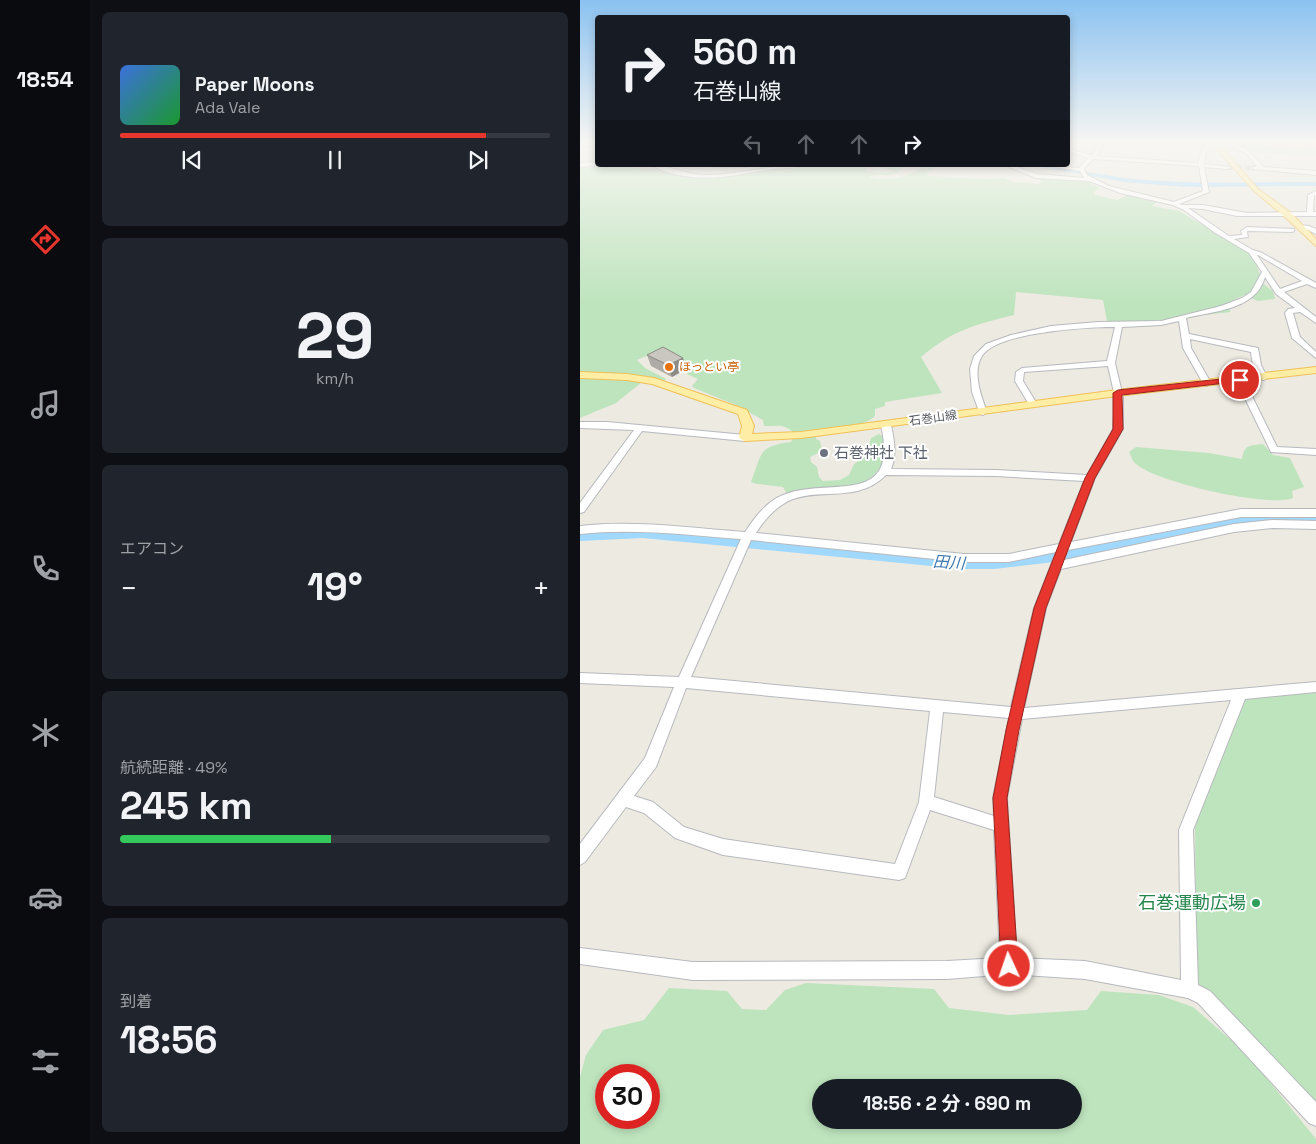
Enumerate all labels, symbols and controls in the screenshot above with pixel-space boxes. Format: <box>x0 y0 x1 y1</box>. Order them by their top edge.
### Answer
text: 560 m <box>693 30 797 74</box>
icon: right <box>610 35 675 100</box>
text: 18:54 <box>17 65 73 93</box>
text: Paper Moons <box>195 72 314 97</box>
text: 石巻山線 <box>693 77 781 105</box>
text: Ada Vale <box>195 97 260 118</box>
icon: left <box>739 130 767 158</box>
icon: ahead <box>792 130 820 158</box>
icon: ahead <box>845 130 873 158</box>
icon: right <box>898 130 926 158</box>
icon: previous <box>178 146 206 174</box>
icon: pause <box>321 146 349 174</box>
icon: next <box>464 146 492 174</box>
icon: directions <box>28 222 63 257</box>
text: 29 <box>296 294 374 377</box>
place label: ほっとい亭 <box>679 359 739 375</box>
pin <box>1219 359 1261 401</box>
marker: ほっとい亭 <box>663 361 675 373</box>
icon: arrive <box>1226 366 1254 394</box>
text: km/h <box>316 368 354 389</box>
icon: music <box>28 387 63 422</box>
street label: 石巻山線 <box>908 407 958 429</box>
place label: 石巻神社 下社 <box>834 443 928 462</box>
marker: 石巻神社 下社 <box>818 447 830 459</box>
text: エアコン <box>120 538 184 559</box>
icon: phone <box>28 551 63 586</box>
water label: 田川 <box>932 551 968 574</box>
text: 19° <box>307 563 363 611</box>
text: − <box>120 570 137 606</box>
text: + <box>533 570 550 606</box>
icon: climate <box>28 715 63 750</box>
text: 航続距離 · 49% <box>120 757 227 778</box>
text: 245 km <box>120 782 252 830</box>
icon: car <box>28 880 63 915</box>
place label: 石巻運動広場 <box>1138 891 1246 914</box>
marker: 石巻運動広場 <box>1250 897 1262 909</box>
position arrow <box>982 939 1034 991</box>
text: 到着 <box>120 991 152 1012</box>
text: 18:56 <box>120 1016 218 1064</box>
icon: filters <box>28 1044 63 1079</box>
speed limit sign: 30 <box>595 1064 660 1129</box>
text: 18:56 · 2 分 · 690 m <box>863 1091 1031 1116</box>

